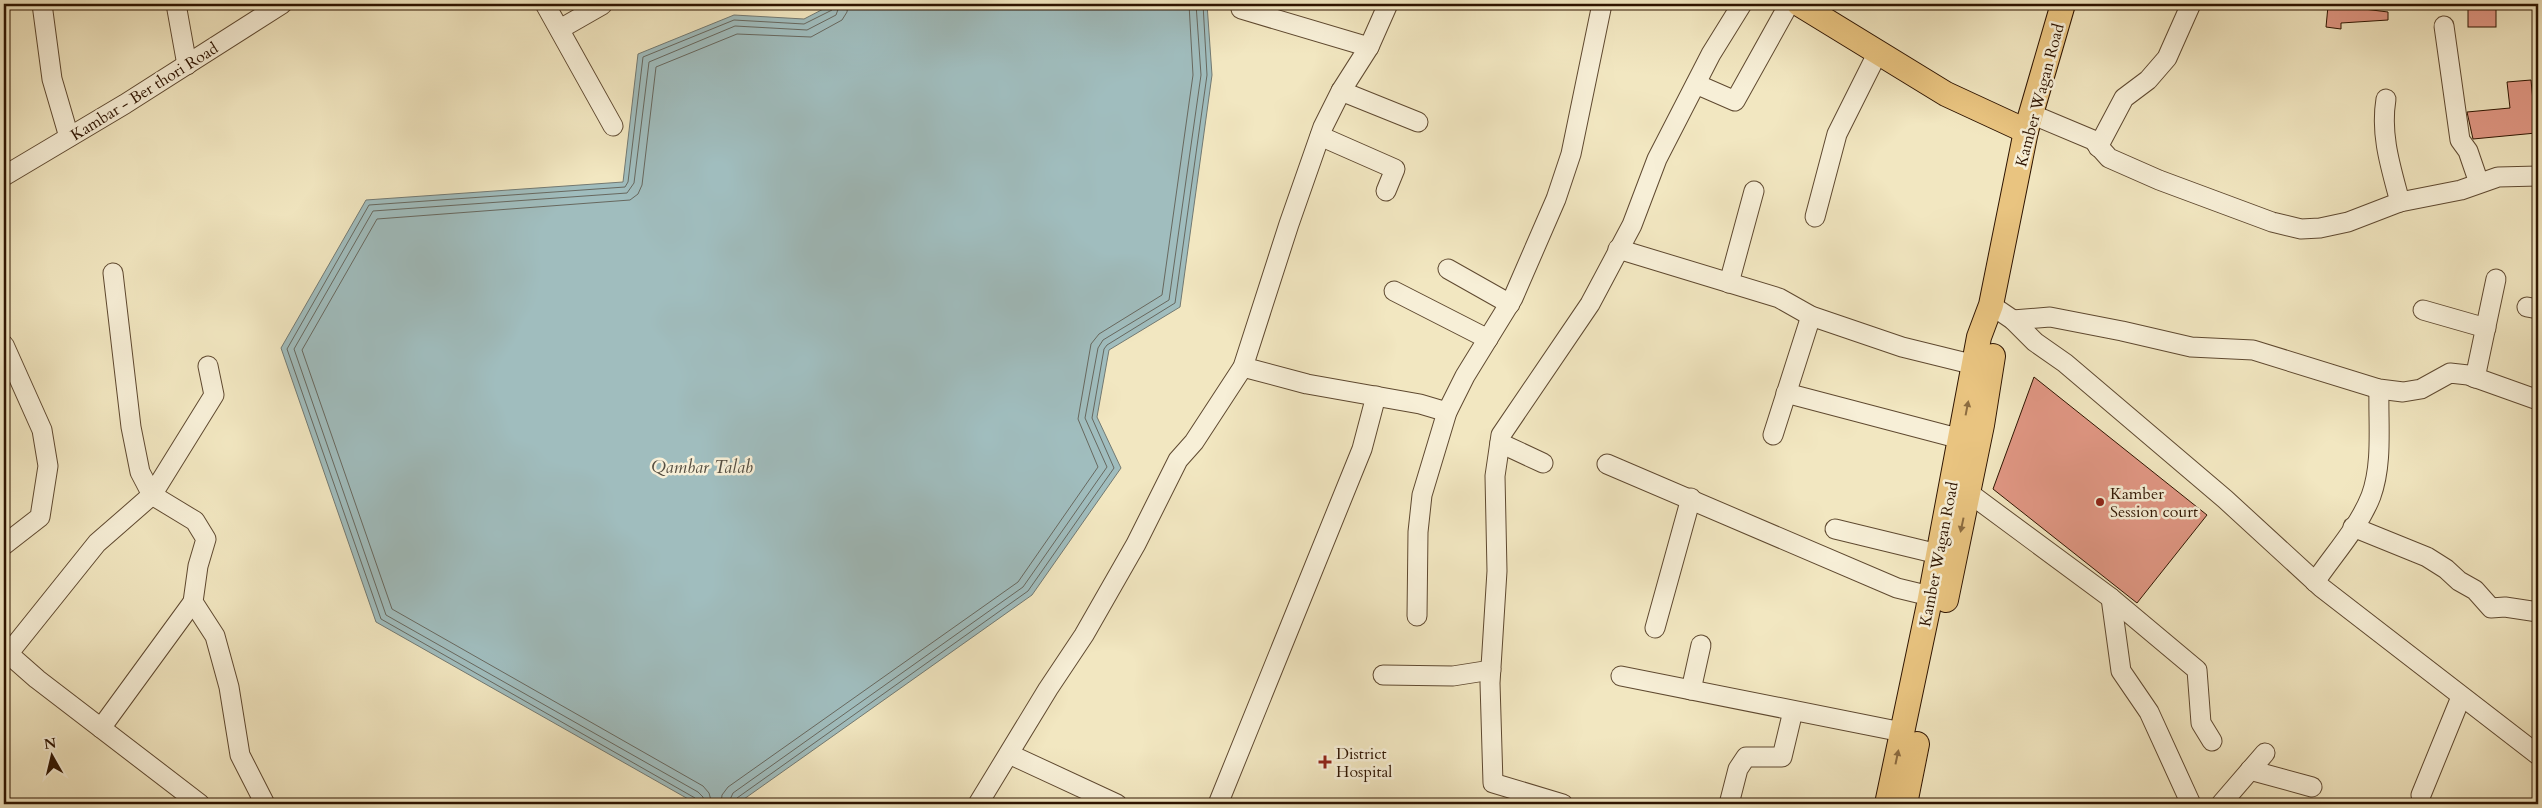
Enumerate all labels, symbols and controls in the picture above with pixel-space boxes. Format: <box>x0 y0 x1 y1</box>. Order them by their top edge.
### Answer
street label: Kamber Wagan Road <box>2010 21 2070 169</box>
street label: Kambar - Ber thori Road <box>67 37 223 146</box>
one-way arrow <box>1963 401 1971 416</box>
water label: Qambar Talab <box>651 455 753 480</box>
street label: Kamber Wagan Road <box>1914 479 1964 629</box>
place label: Kamber Session court <box>2110 483 2198 523</box>
marker: Kamber Session court <box>2094 496 2106 508</box>
one-way arrow <box>1958 518 1966 533</box>
north arrow <box>28 730 78 780</box>
text: N <box>43 733 58 754</box>
place label: District Hospital <box>1336 743 1392 783</box>
one-way arrow <box>1894 748 1902 764</box>
marker: District Hospital <box>1318 755 1332 769</box>

